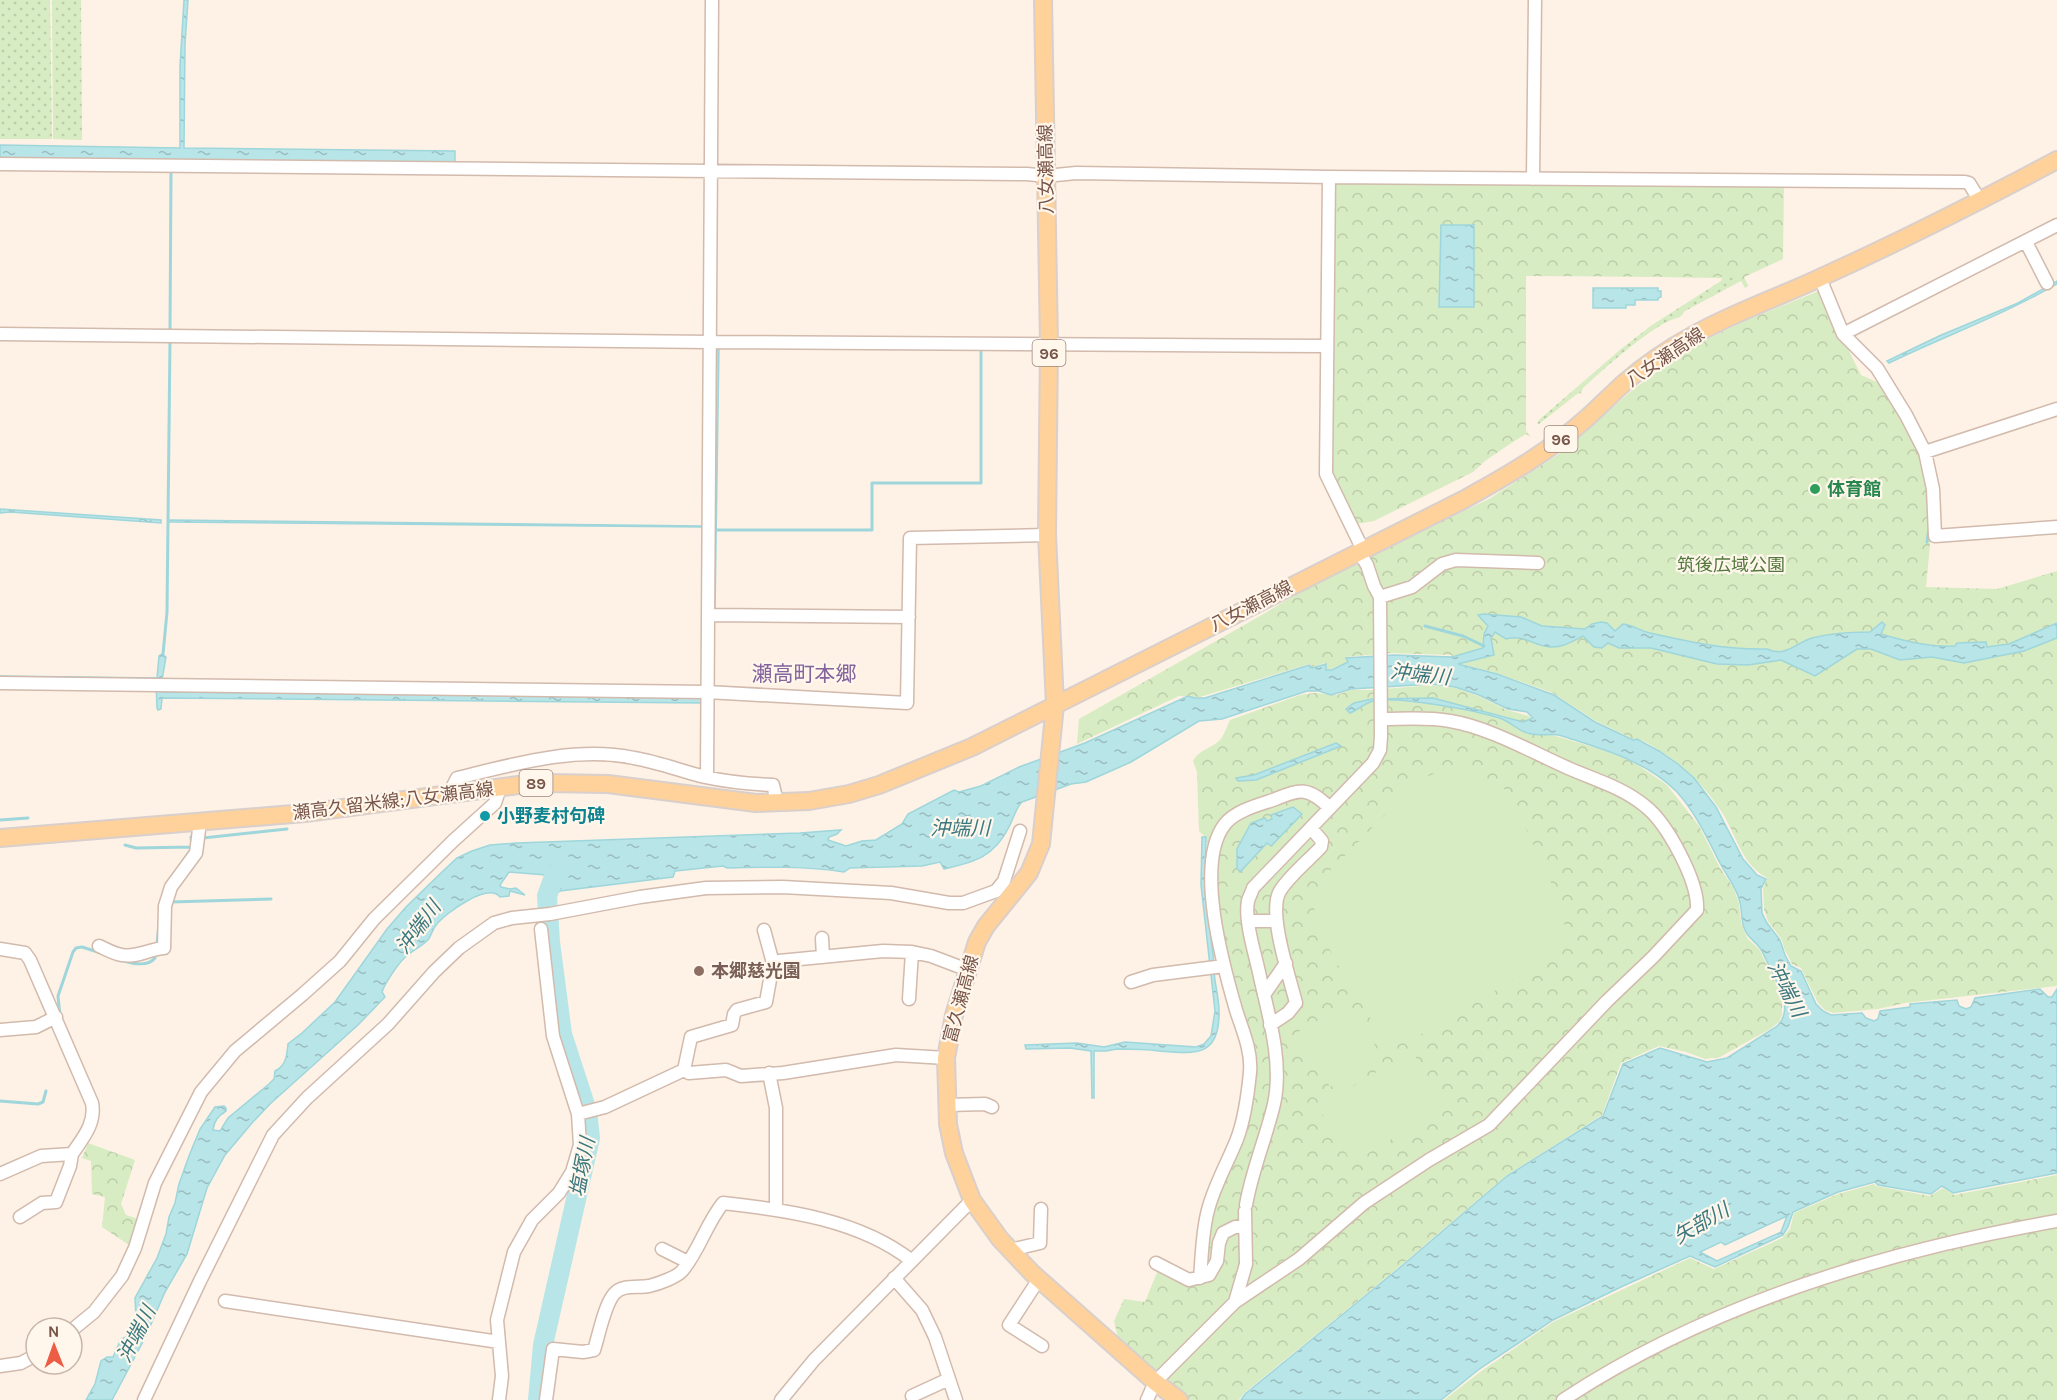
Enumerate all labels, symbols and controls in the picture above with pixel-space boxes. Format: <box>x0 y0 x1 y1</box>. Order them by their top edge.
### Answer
street label: 八女瀬高線 <box>1034 124 1058 214</box>
street label: 八女瀬高線 <box>1622 323 1708 391</box>
road number: 96 <box>1032 340 1066 366</box>
road number: 96 <box>1544 426 1578 452</box>
place label: 体育館 <box>1827 478 1881 500</box>
marker: 体育館 <box>1808 482 1822 496</box>
park label: 筑後広域公園 <box>1677 554 1785 576</box>
street label: 八女瀬高線 <box>1206 576 1296 636</box>
water label: 沖端川 <box>1389 660 1453 689</box>
district label: 瀬高町本郷 <box>752 662 857 686</box>
road number: 89 <box>520 770 552 796</box>
street label: 瀬高久留米線;八女瀬高線 <box>291 778 495 824</box>
place label: 小野麦村句碑 <box>497 805 605 827</box>
marker: 小野麦村句碑 <box>478 809 492 823</box>
water label: 沖端川 <box>930 817 992 840</box>
water label: 沖端川 <box>391 895 447 958</box>
street label: 富久瀬高線 <box>939 953 983 1045</box>
water label: 沖端川 <box>1763 957 1811 1023</box>
place label: 本郷慈光園 <box>711 960 801 982</box>
marker: 本郷慈光園 <box>692 964 706 978</box>
water label: 塩塚川 <box>565 1133 600 1199</box>
water label: 矢部川 <box>1670 1197 1735 1248</box>
water label: 沖端川 <box>113 1300 161 1366</box>
north arrow <box>24 1316 84 1376</box>
text: N <box>48 1322 60 1341</box>

